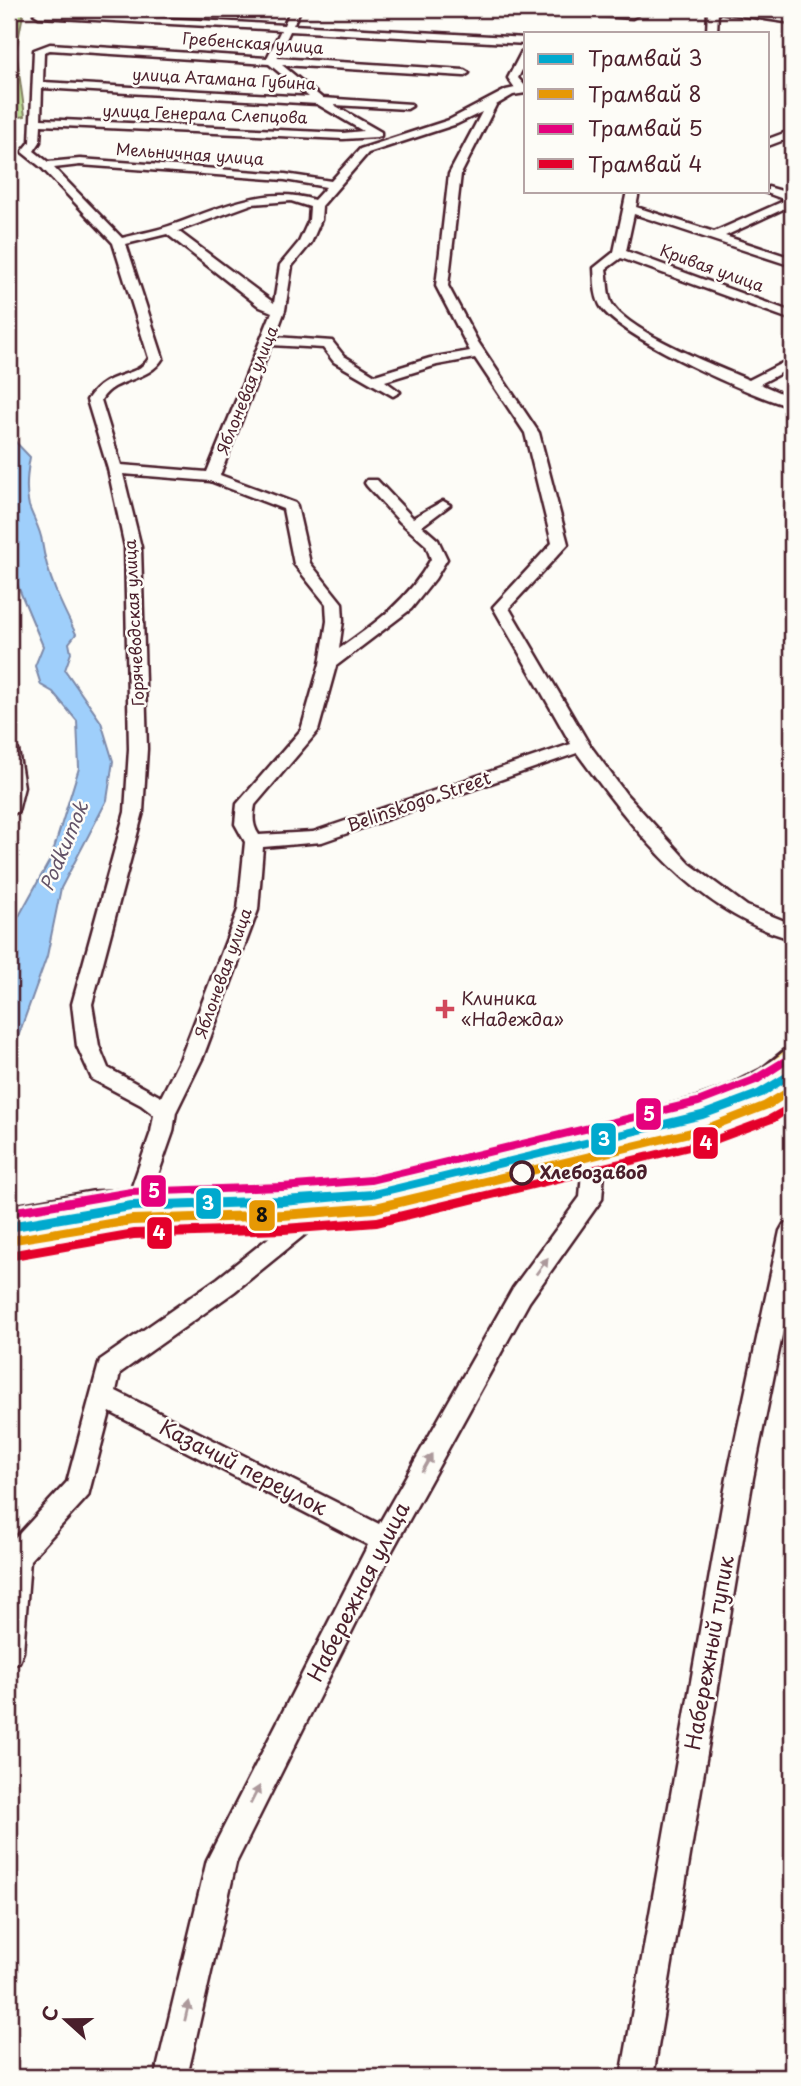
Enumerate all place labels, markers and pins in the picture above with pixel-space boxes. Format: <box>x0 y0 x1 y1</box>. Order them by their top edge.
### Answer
place label: Клиника «Надежда» <box>461 984 564 1032</box>
marker: Клиника «Надежда» <box>435 999 455 1019</box>
place label: Хлебозавод <box>540 1158 648 1185</box>
marker: Хлебозавод <box>510 1161 534 1185</box>

